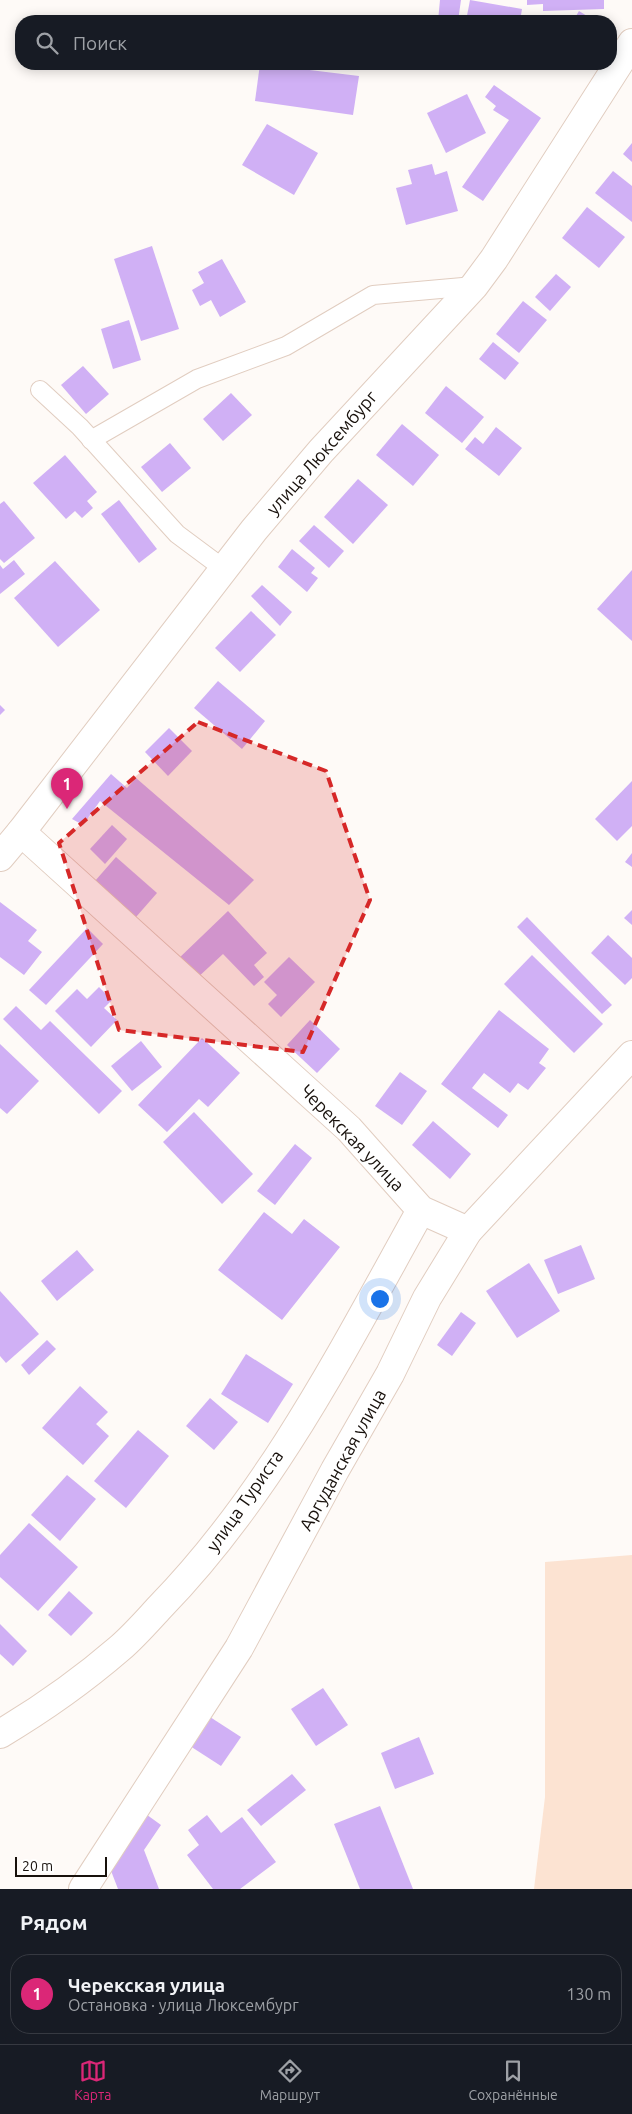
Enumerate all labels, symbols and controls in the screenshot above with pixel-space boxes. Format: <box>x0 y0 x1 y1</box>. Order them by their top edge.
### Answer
search box <box>15 15 617 70</box>
icon: search <box>33 29 61 57</box>
text: Поиск <box>73 32 127 54</box>
street label: улица Люксембург <box>262 386 380 518</box>
pin: 1 <box>51 768 83 809</box>
street label: Черекская улица <box>297 1080 409 1195</box>
your location <box>367 1286 393 1312</box>
street label: Аргуданская улица <box>295 1385 389 1534</box>
street label: улица Туриста <box>202 1446 286 1555</box>
scale bar <box>15 1854 108 1877</box>
text: 20 m <box>22 1858 53 1874</box>
text: Рядом <box>20 1910 88 1934</box>
text: Черекская улица <box>68 1974 225 1996</box>
text: 1 <box>32 1985 42 2003</box>
text: 130 m <box>566 1985 611 2003</box>
text: Остановка · улица Люксембург <box>68 1996 299 2014</box>
tab: Карта <box>74 2057 111 2103</box>
tab: Маршрут <box>260 2057 320 2103</box>
tab: Сохранённые <box>468 2057 558 2103</box>

